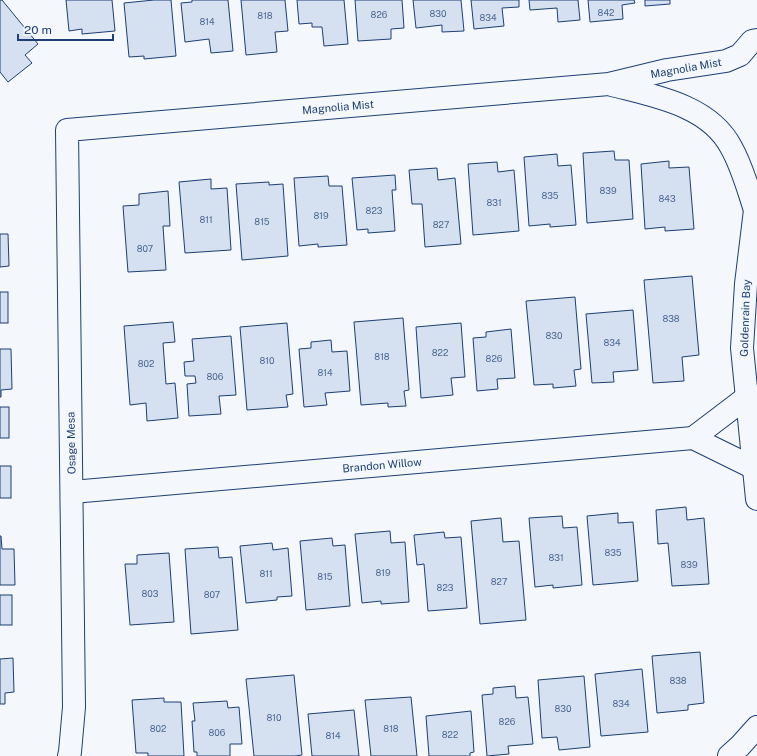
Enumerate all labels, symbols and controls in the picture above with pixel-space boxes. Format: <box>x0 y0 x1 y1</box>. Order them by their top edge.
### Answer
house number: 842 <box>598 7 614 18</box>
house number: 830 <box>430 8 447 19</box>
house number: 826 <box>371 9 388 20</box>
house number: 818 <box>257 10 273 21</box>
house number: 834 <box>479 12 497 23</box>
scale bar <box>18 16 113 42</box>
house number: 814 <box>199 16 215 27</box>
text: 20 m <box>24 23 52 37</box>
street label: Magnolia Mist <box>649 56 723 80</box>
street label: Magnolia Mist <box>302 98 374 116</box>
house number: 839 <box>600 185 617 196</box>
house number: 835 <box>541 190 559 201</box>
house number: 843 <box>658 193 676 204</box>
house number: 831 <box>486 197 502 208</box>
house number: 823 <box>366 205 383 216</box>
house number: 819 <box>313 210 329 221</box>
house number: 811 <box>199 214 213 225</box>
house number: 815 <box>254 216 270 227</box>
house number: 827 <box>433 219 449 230</box>
house number: 807 <box>137 243 153 254</box>
street label: Goldenrain Bay <box>738 279 752 357</box>
house number: 838 <box>662 313 680 324</box>
house number: 830 <box>546 330 563 341</box>
house number: 834 <box>603 337 621 348</box>
house number: 822 <box>432 347 448 358</box>
house number: 818 <box>374 351 390 362</box>
house number: 826 <box>486 353 503 364</box>
house number: 810 <box>260 355 275 366</box>
house number: 802 <box>138 358 154 369</box>
house number: 814 <box>317 367 333 378</box>
house number: 806 <box>207 371 224 382</box>
street label: Osage Mesa <box>64 412 78 474</box>
street label: Brandon Willow <box>342 456 423 474</box>
house number: 835 <box>604 547 622 558</box>
house number: 831 <box>548 552 564 563</box>
house number: 839 <box>681 559 698 570</box>
house number: 819 <box>375 567 391 578</box>
house number: 811 <box>259 568 273 579</box>
house number: 815 <box>317 571 333 582</box>
house number: 827 <box>491 576 507 587</box>
house number: 823 <box>437 582 454 593</box>
house number: 803 <box>142 588 159 599</box>
house number: 807 <box>204 589 220 600</box>
house number: 838 <box>669 675 687 686</box>
house number: 834 <box>612 698 630 709</box>
house number: 830 <box>555 703 572 714</box>
house number: 810 <box>267 712 282 723</box>
house number: 826 <box>499 716 516 727</box>
house number: 802 <box>150 723 166 734</box>
house number: 818 <box>383 723 399 734</box>
house number: 806 <box>209 727 226 738</box>
house number: 822 <box>442 729 458 740</box>
house number: 814 <box>325 730 341 741</box>

